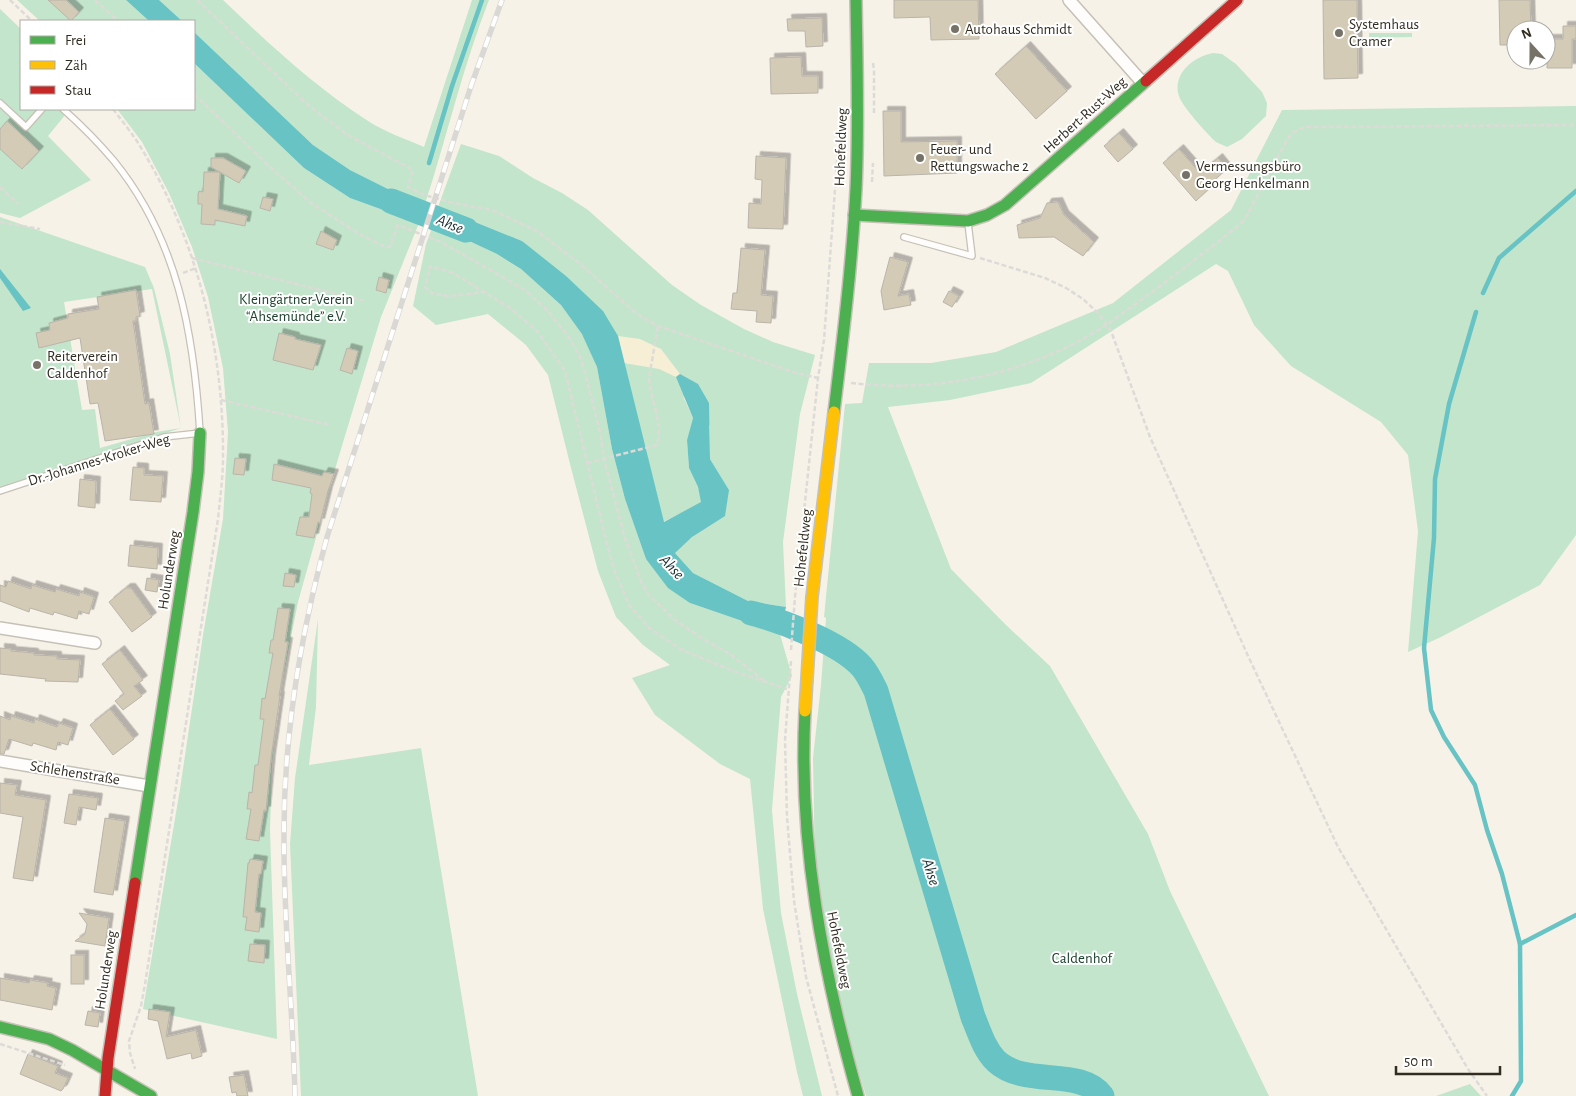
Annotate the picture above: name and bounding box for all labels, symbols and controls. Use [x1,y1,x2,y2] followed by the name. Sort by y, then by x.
[1349,17,1419,49] place label: Systemhaus Cramer
[20,20,195,110] legend
[1506,20,1556,70] north arrow
[965,22,1072,37] place label: Autohaus Schmidt
[949,23,961,35] marker: Autohaus Schmidt
[1520,26,1534,42] text: N
[1333,27,1345,39] marker: Systemhaus Cramer
[65,33,86,48] text: Frei
[65,58,88,73] text: Zäh
[1041,74,1130,156] street label: Herbert-Rust-Weg
[65,83,92,98] text: Stau
[832,107,850,187] street label: Hohefeldweg
[930,142,1029,174] place label: Feuer- und Rettungswache 2
[914,152,926,164] marker: Feuer- und Rettungswache 2
[1196,159,1309,191] place label: Vermessungsbüro Georg Henkelmann
[1180,169,1192,181] marker: Vermessungsbüro Georg Henkelmann
[433,211,466,237] water label: Ahse
[239,292,353,324] park label: Kleingärtner-Verein “Ahsemünde” e.V.
[47,349,118,381] place label: Reiterverein Caldenhof
[31,359,43,371] marker: Reiterverein Caldenhof
[26,431,172,489] street label: Dr.-Johannes-Kroker-Weg
[791,507,815,588] street label: Hohefeldweg
[155,529,183,611] street label: Holunderweg
[656,551,687,582] water label: Ahse
[29,759,121,788] street label: Schlehenstraße
[919,856,943,887] water label: Ahse
[824,910,854,991] street label: Hohefeldweg
[92,929,120,1011] street label: Holunderweg
[1052,951,1114,966] park label: Caldenhof
[1396,1044,1500,1076] scale bar
[1404,1054,1433,1069] text: 50 m

